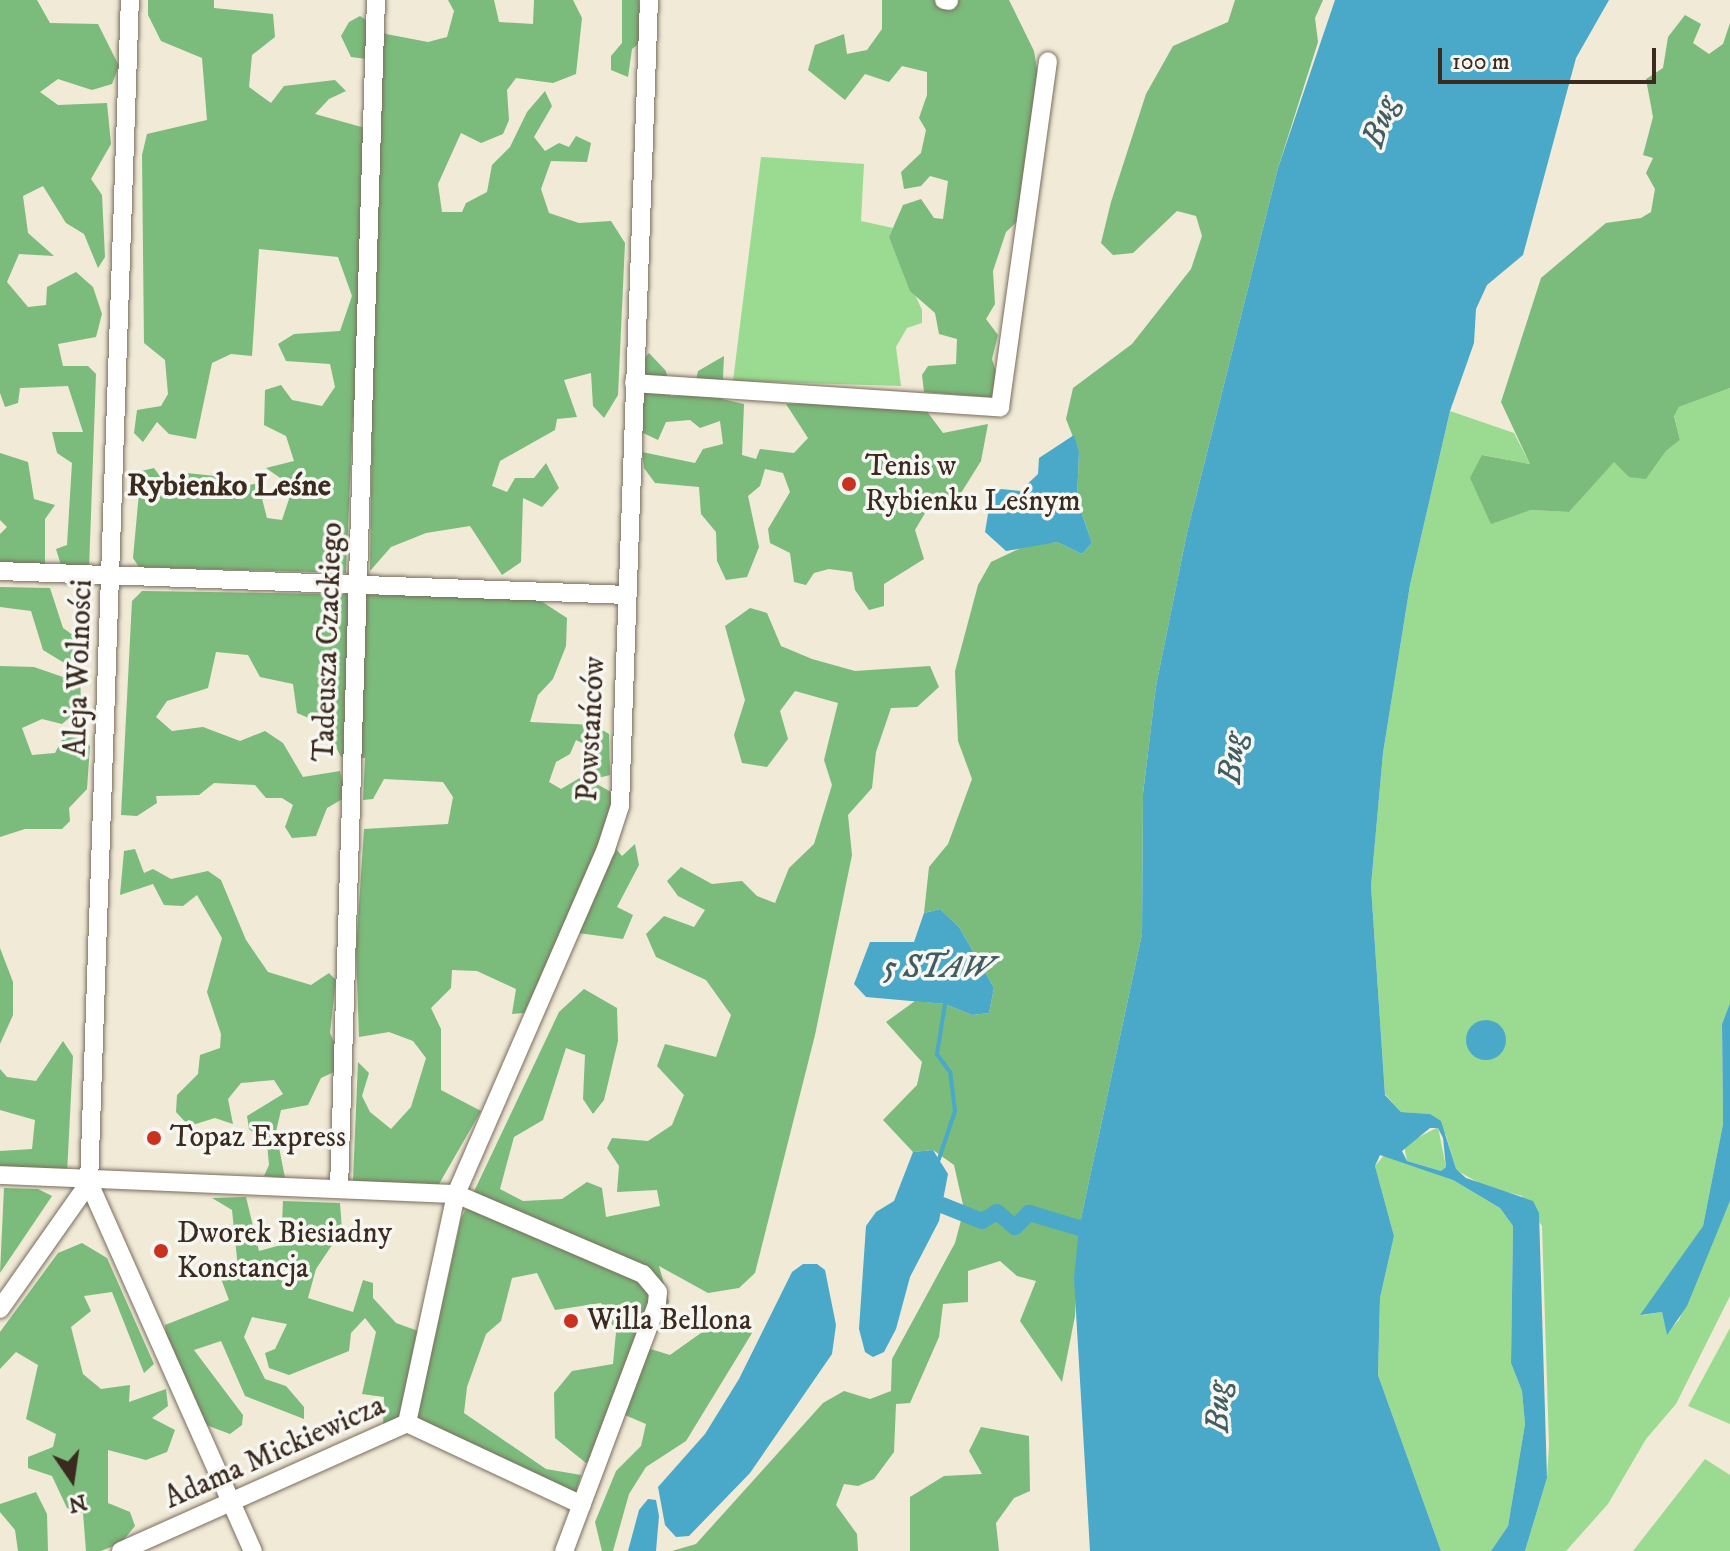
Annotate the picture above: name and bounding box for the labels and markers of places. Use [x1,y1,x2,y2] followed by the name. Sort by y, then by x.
[865,449,1081,520] place label: Tenis w Rybienku Leśnym
[840,475,858,493] marker: Tenis w Rybienku Leśnym
[170,1120,346,1156] place label: Topaz Express
[145,1129,163,1147] marker: Topaz Express
[177,1216,392,1286] place label: Dworek Biesiadny Konstancja
[152,1242,170,1260] marker: Dworek Biesiadny Konstancja
[587,1303,752,1339] place label: Willa Bellona
[562,1312,580,1330] marker: Willa Bellona

